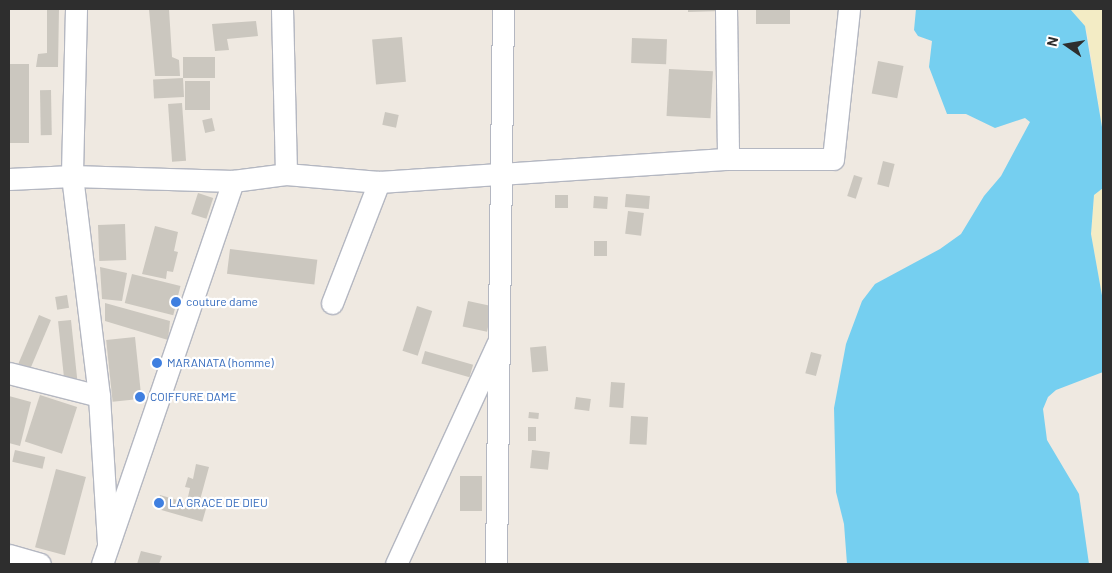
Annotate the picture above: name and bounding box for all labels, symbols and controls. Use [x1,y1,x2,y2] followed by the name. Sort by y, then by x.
[1042,20,1092,70] north arrow
[1043,35,1061,48] text: N
[186,295,258,309] place label: couture dame
[170,296,182,308] marker: couture dame
[167,356,274,370] place label: MARANATA (homme)
[151,357,163,369] marker: MARANATA (homme)
[150,390,237,404] place label: COIFFURE DAME
[134,391,146,403] marker: COIFFURE DAME
[169,496,268,510] place label: LA GRACE DE DIEU
[153,497,165,509] marker: LA GRACE DE DIEU

